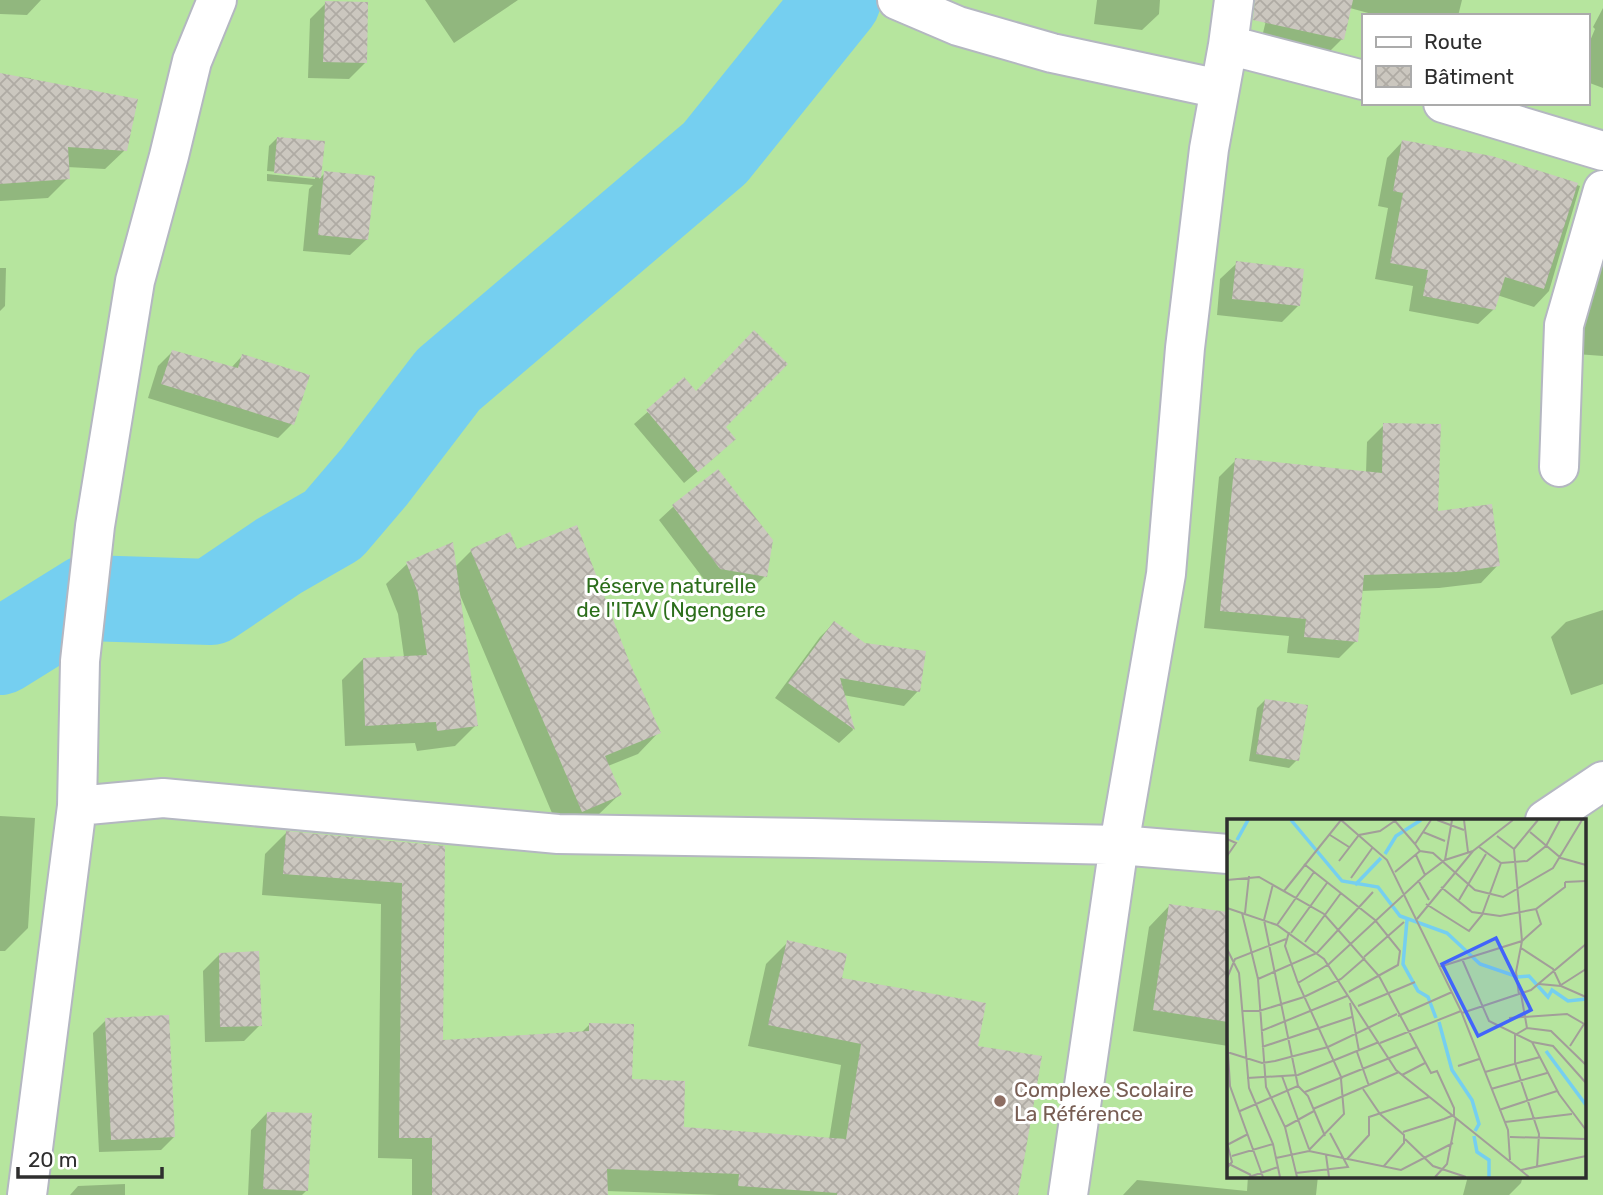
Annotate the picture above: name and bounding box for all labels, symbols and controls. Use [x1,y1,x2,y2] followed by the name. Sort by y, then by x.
[1362,14,1589,105] legend
[1424,29,1482,54] text: Route
[1424,64,1514,89] text: Bâtiment
[576,573,766,622] park label: Réserve naturelle de l'ITAV (Ngengere
[1227,819,1586,1178] inset map
[1014,1077,1194,1126] place label: Complexe Scolaire La Référence
[992,1093,1008,1109] marker: Complexe Scolaire La Référence
[18,1136,161,1180] scale bar
[28,1147,77,1172] text: 20 m

